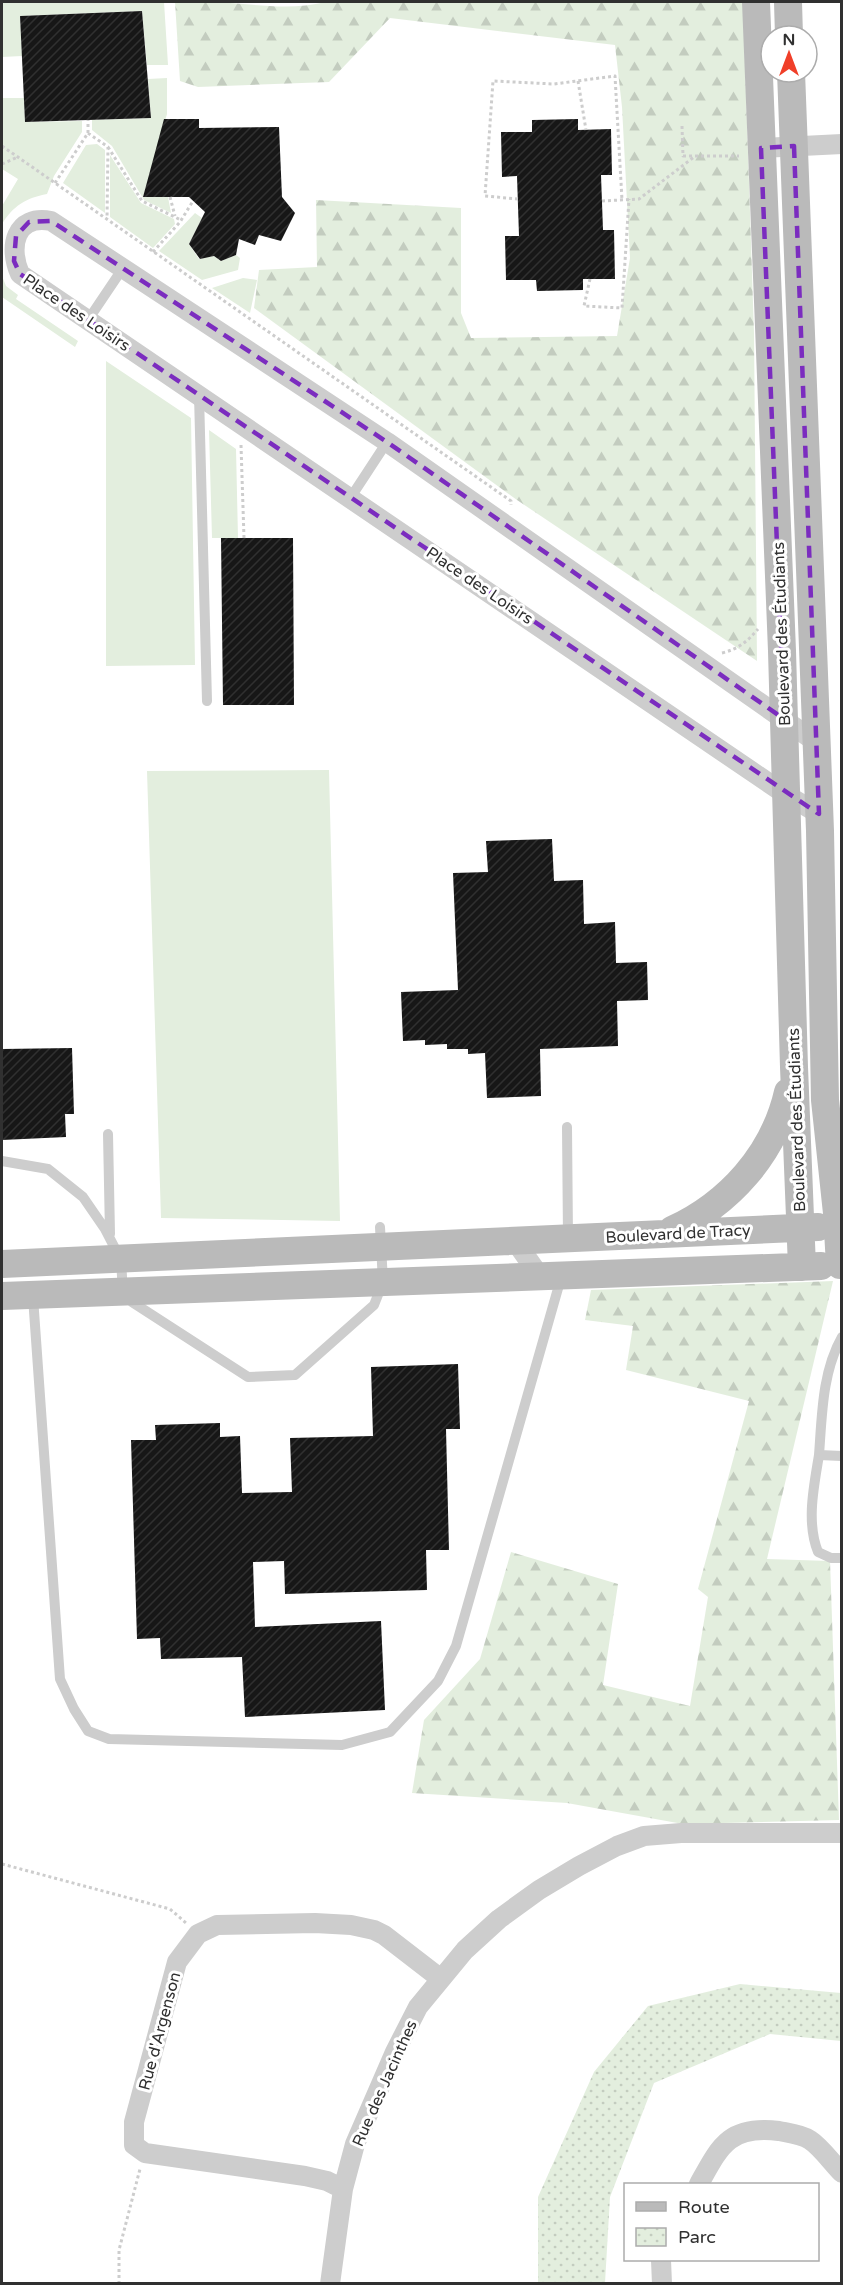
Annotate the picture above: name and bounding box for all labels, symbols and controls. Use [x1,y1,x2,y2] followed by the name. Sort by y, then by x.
[759,24,819,84] north arrow
[783,30,795,50] text: N
[19,270,134,356] street label: Place des Loisirs
[769,542,795,726] street label: Boulevard des Étudiants
[422,543,537,629] street label: Place des Loisirs
[784,1028,810,1212] street label: Boulevard des Étudiants
[605,1220,752,1248] street label: Boulevard de Tracy
[135,1970,185,2093] street label: Rue d'Argenson
[348,2017,422,2150] street label: Rue des Jacinthes
[624,2183,819,2261] legend
[678,2196,730,2218] text: Route
[678,2226,716,2248] text: Parc

